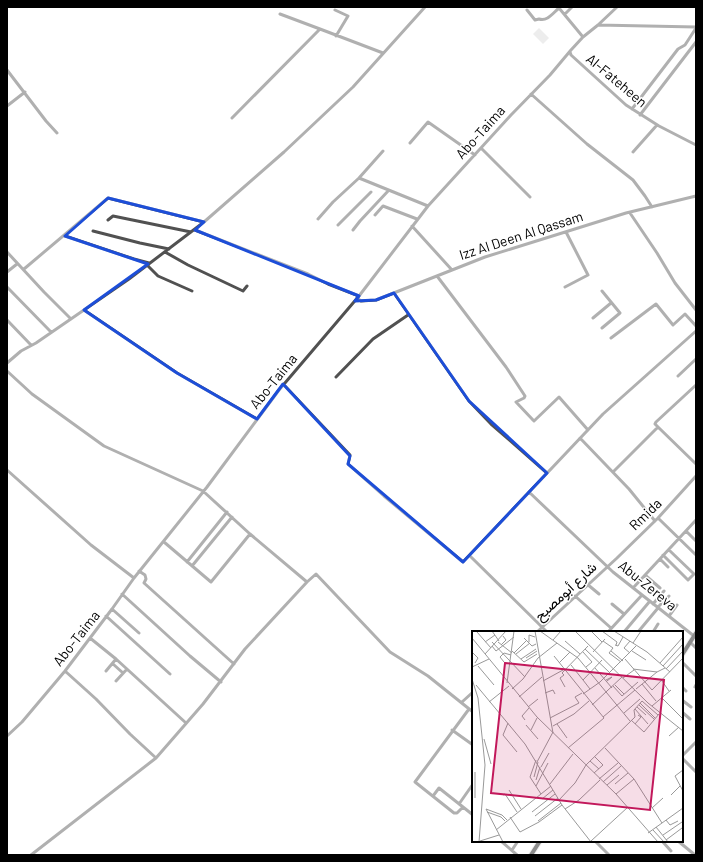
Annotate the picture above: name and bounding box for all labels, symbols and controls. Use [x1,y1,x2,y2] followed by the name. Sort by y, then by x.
[583,50,651,110] street label: Al-Fateheen
[452,102,508,162] street label: Abo-Taima
[457,207,585,263] street label: Izz Al Deen Al Qassam
[246,350,300,412] street label: Abo-Taima
[625,495,665,533] street label: Rmida
[615,556,681,614] street label: Abu-Zereva
[530,558,602,626] street label: شارع أبومصبح
[49,607,103,669] street label: Abo-Taima
[472,631,683,842] inset map

